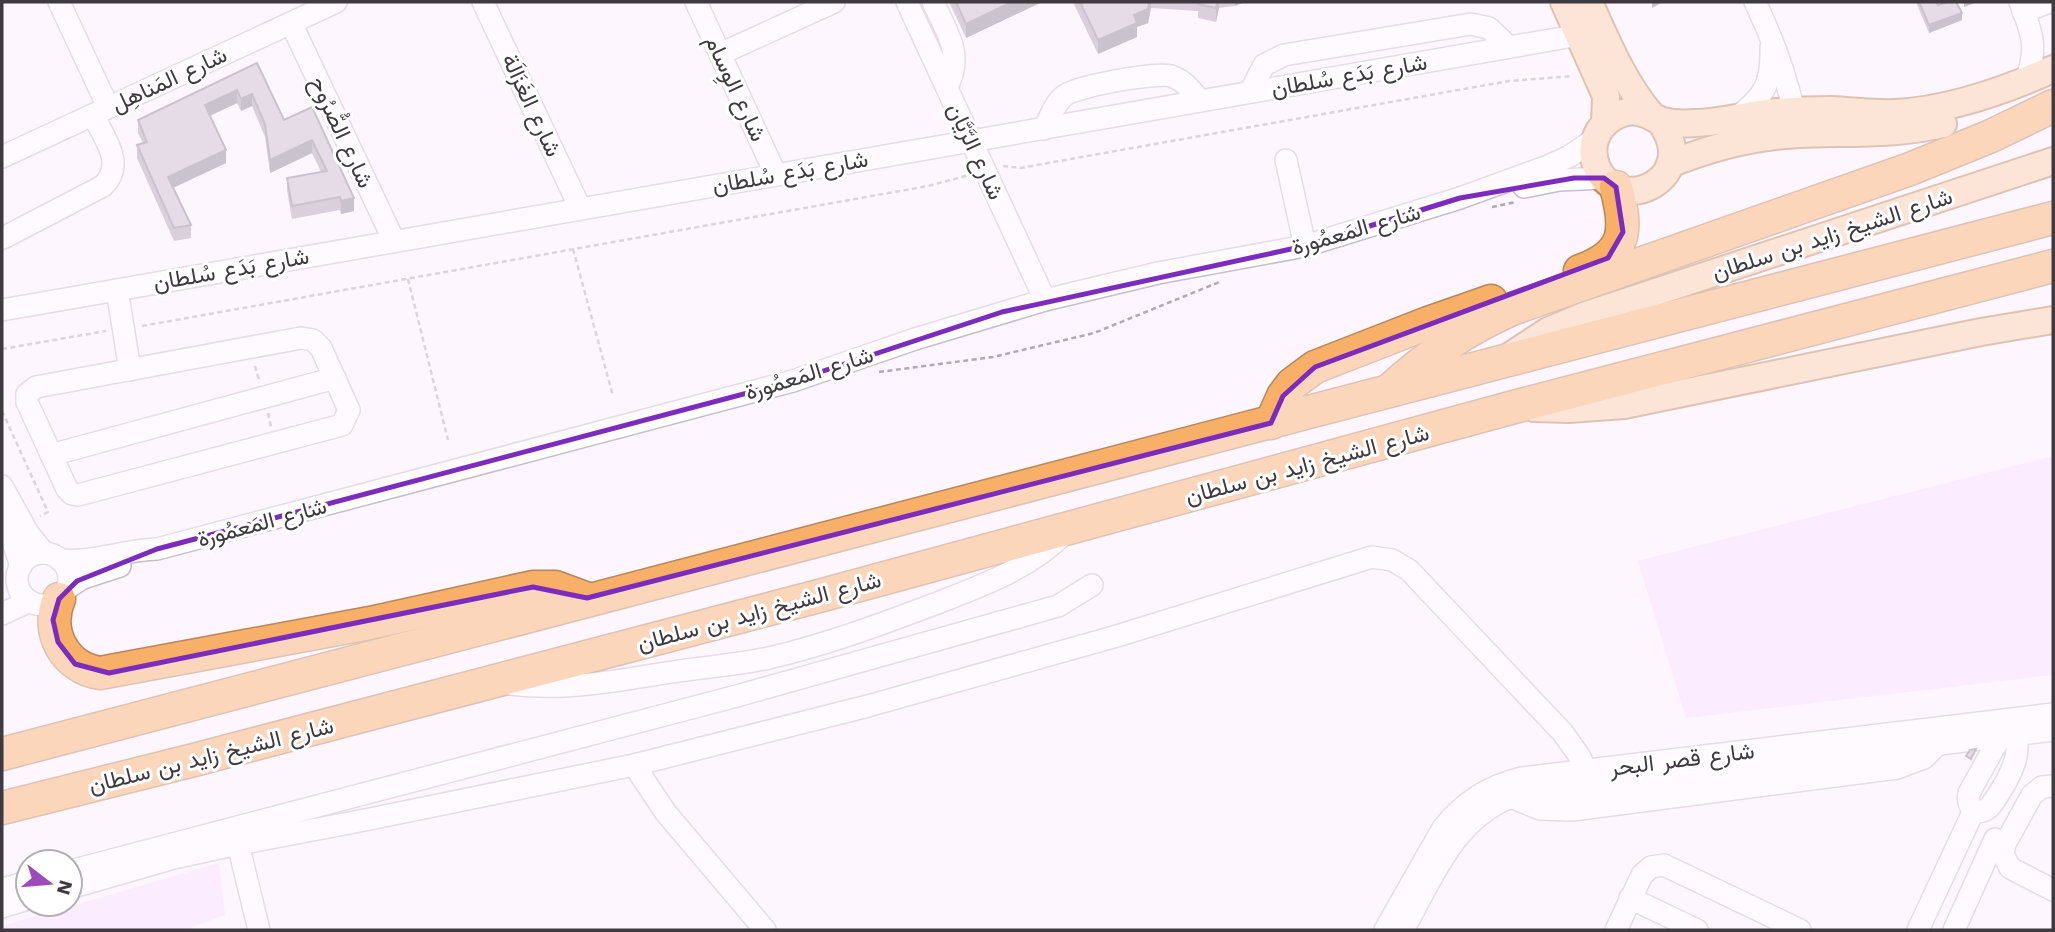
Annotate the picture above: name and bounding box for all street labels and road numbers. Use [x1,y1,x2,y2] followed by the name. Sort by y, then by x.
[695,31,772,147] street label: شارع الوِسام
[107,41,232,120] street label: شارع المَناهِل
[494,49,567,162] street label: شارع الغَزَالَة
[1269,49,1429,104] street label: شارع بَدَع سُلطان
[302,71,381,193] street label: شارع الصُّرُوح
[940,99,1010,205] street label: شارع الرَّيَّان
[710,146,870,201] street label: شارع بَدَع سُلطان
[1708,183,1956,288] street label: شارع الشيخ زايد بن سلطان
[1289,198,1424,263] street label: شارع المَعمُورة
[151,243,311,298] street label: شارع بَدَع سُلطان
[742,341,877,408] street label: شارع المَعمُورة
[1182,419,1433,512] street label: شارع الشيخ زايد بن سلطان
[195,492,330,555] street label: شارع المَعمُورة
[634,566,885,659] street label: شارع الشيخ زايد بن سلطان
[86,712,337,801] street label: شارع الشيخ زايد بن سلطان
[1607,737,1756,784] street label: شارع قصر البحر

